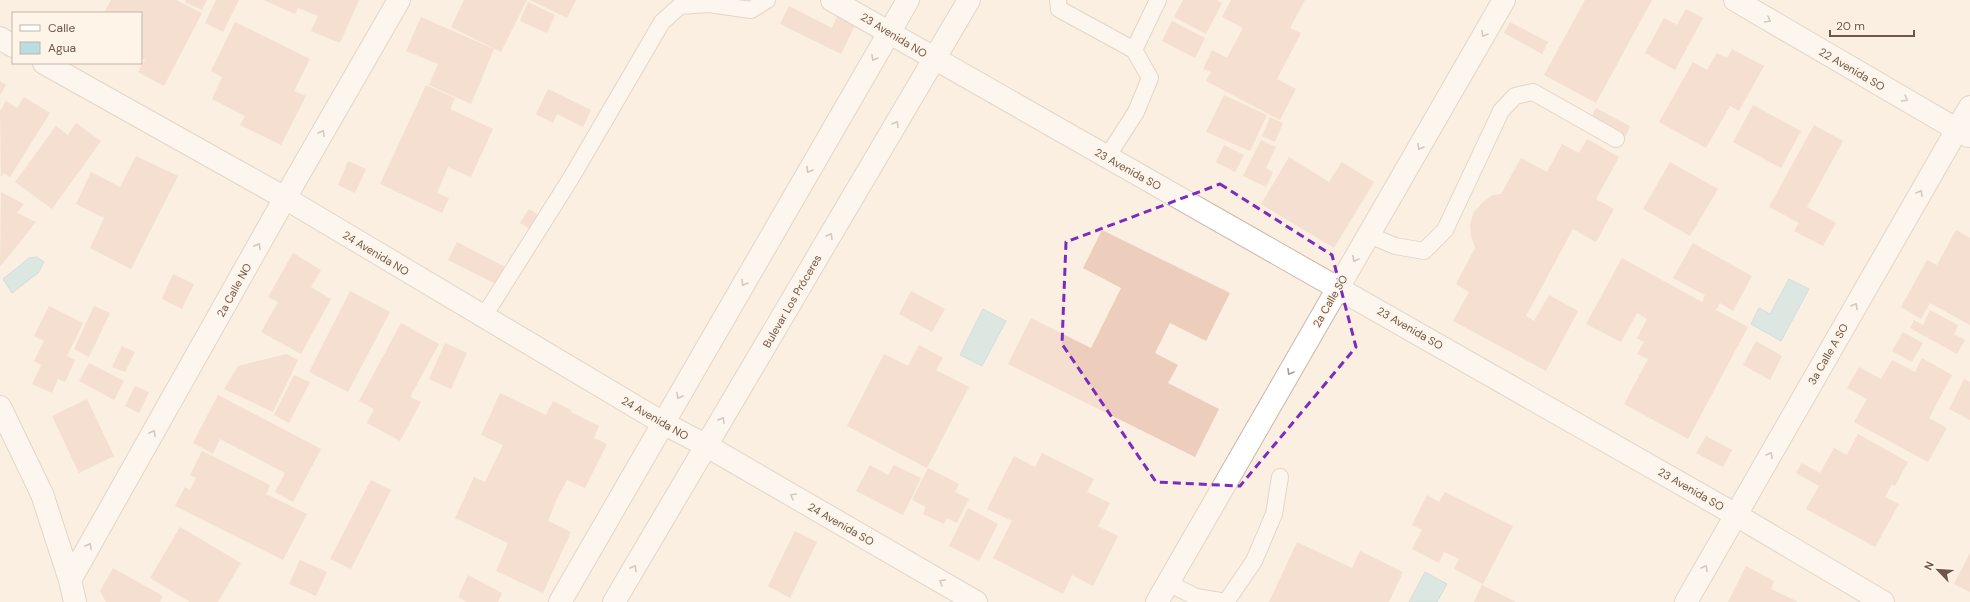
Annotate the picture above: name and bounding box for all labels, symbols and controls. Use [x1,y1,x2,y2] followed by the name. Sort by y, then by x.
[858,10,930,60] street label: 23 Avenida NO
[12,12,142,64] legend
[1830,12,1914,38] scale bar
[1764,15,1771,22] one-way arrow
[1836,18,1865,34] text: 20 m
[48,20,75,36] text: Calle
[1482,30,1489,37] one-way arrow
[48,40,76,56] text: Agua
[1817,44,1887,94] street label: 22 Avenida SO
[872,54,879,61] one-way arrow
[1901,95,1908,102] one-way arrow
[892,121,899,128] one-way arrow
[318,130,325,137] one-way arrow
[1417,142,1424,150] one-way arrow
[1092,145,1164,193] street label: 23 Avenida SO
[807,166,814,173] one-way arrow
[1916,190,1923,198] one-way arrow
[340,228,412,278] street label: 24 Avenida NO
[826,233,833,240] one-way arrow
[253,243,260,250] one-way arrow
[760,252,824,350] street label: Bulevar Los Próceres
[1352,255,1359,262] one-way arrow
[214,261,254,319] street label: 2a Calle NO
[1309,272,1351,330] street label: 2a Calle SO
[742,279,749,286] one-way arrow
[1374,303,1446,353] street label: 23 Avenida SO
[1851,303,1858,310] one-way arrow
[1805,321,1851,387] street label: 3a Calle A SO
[1287,368,1294,375] one-way arrow
[677,392,684,399] one-way arrow
[619,393,691,443] street label: 24 Avenida NO
[717,417,724,424] one-way arrow
[149,430,156,437] one-way arrow
[1765,452,1772,459] one-way arrow
[1655,464,1727,514] street label: 23 Avenida SO
[790,494,797,501] one-way arrow
[805,499,877,549] street label: 24 Avenida SO
[85,543,92,550] one-way arrow
[1918,550,1958,590] north arrow
[1921,559,1937,572] text: N
[630,565,637,572] one-way arrow
[1701,565,1708,572] one-way arrow
[939,580,946,587] one-way arrow

